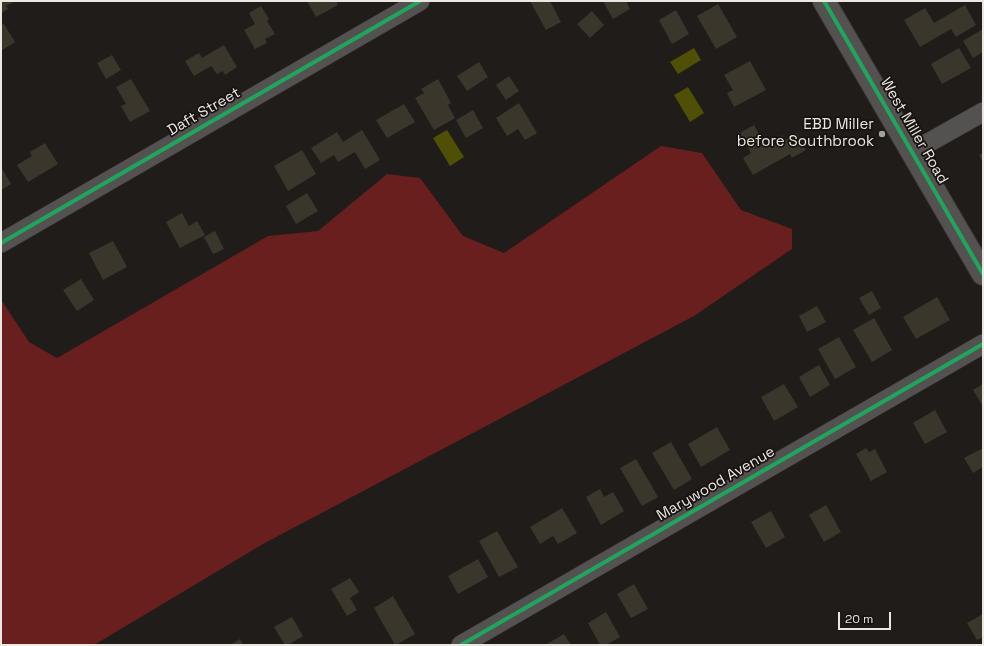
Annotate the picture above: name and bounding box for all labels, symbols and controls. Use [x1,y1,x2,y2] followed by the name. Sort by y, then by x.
[876,75,952,187] street label: West Miller Road
[164,84,244,140] street label: Daft Street
[737,116,874,151] place label: EBD Miller before Southbrook
[877,129,887,139] marker: EBD Miller before Southbrook
[654,443,778,525] street label: Marywood Avenue
[840,604,893,630] scale bar
[845,611,873,627] text: 20 m

